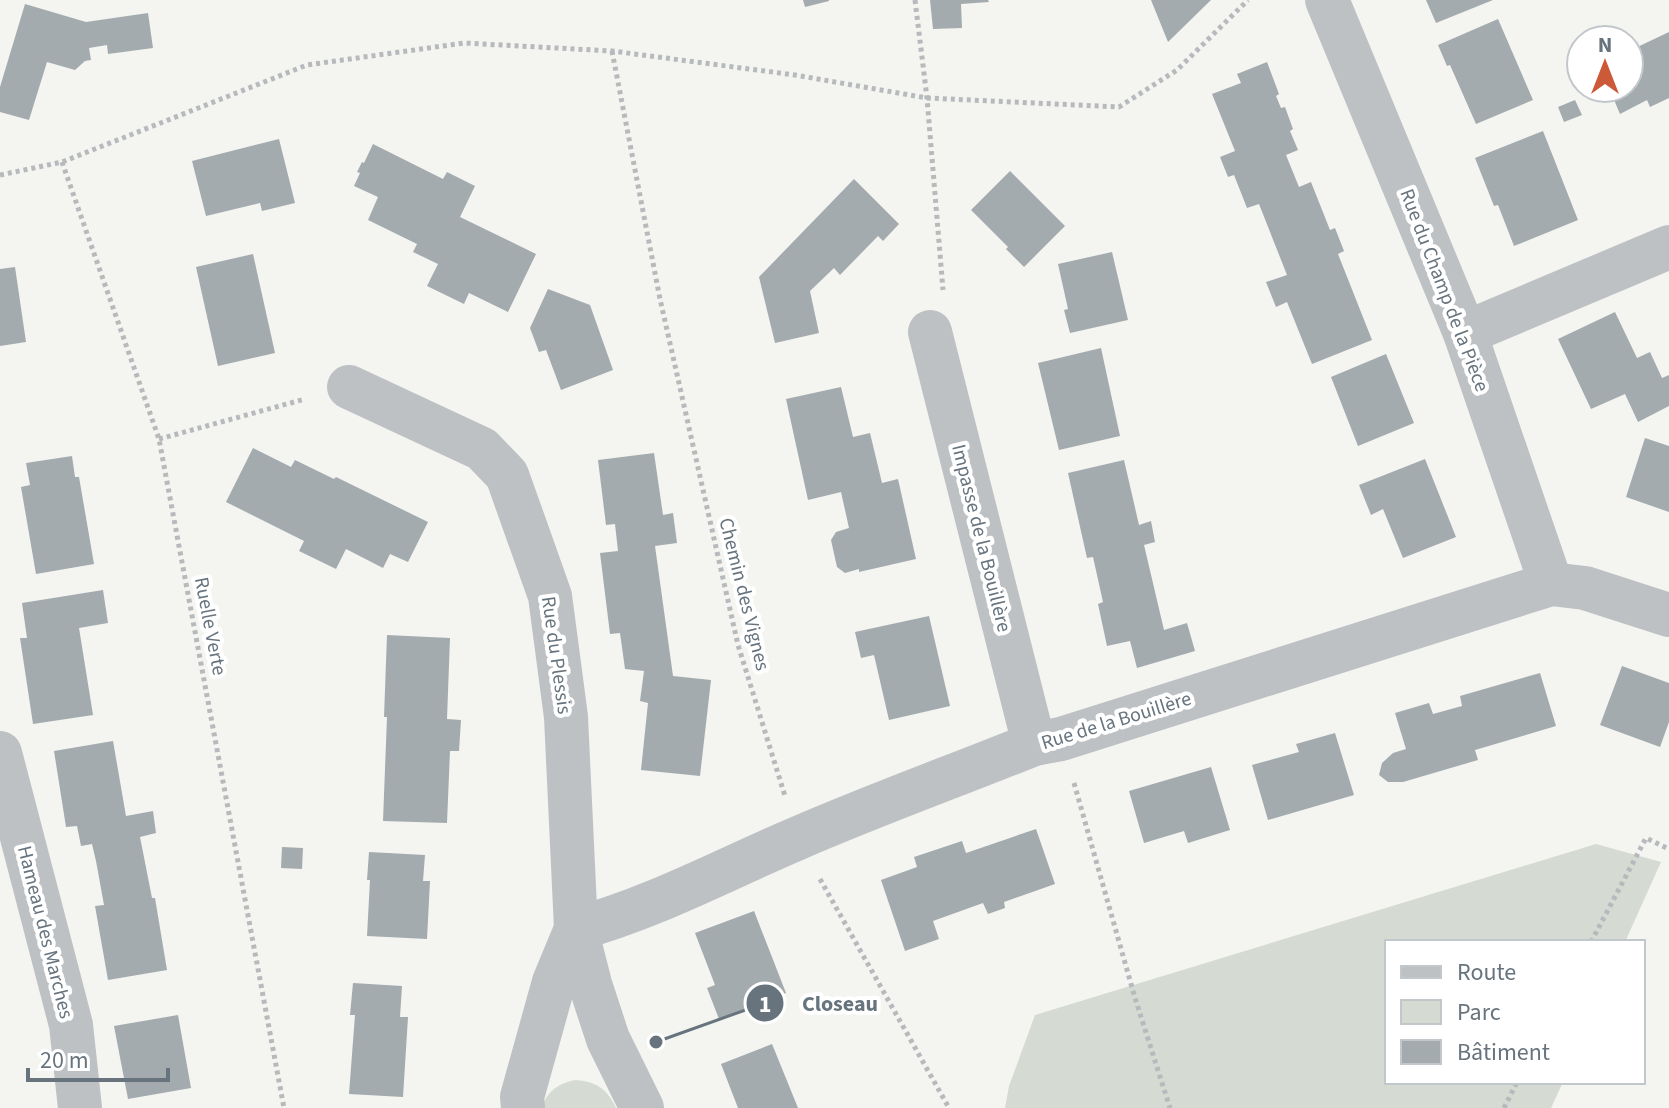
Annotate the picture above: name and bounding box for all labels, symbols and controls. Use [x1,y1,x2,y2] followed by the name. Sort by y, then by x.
[1565,24,1645,104] north arrow
[1598,29,1612,61] text: N
[1392,185,1496,396] street label: Rue du Champ de la Pièce
[944,441,1018,635] street label: Impasse de la Bouillère
[712,515,777,674] street label: Chemin des Vignes
[187,575,233,678] street label: Ruelle Verte
[534,594,578,716] street label: Rue du Plessis
[1038,685,1195,757] street label: Rue de la Bouillère
[10,843,80,1022] street label: Hameau des Marches
[1385,940,1645,1084] legend
[1457,955,1516,990] text: Route
[745,980,894,1026] callout: Closeau
[759,987,771,1022] text: 1
[802,988,878,1020] text: Closeau
[1457,995,1501,1030] text: Parc
[28,1032,168,1082] scale bar
[1457,1035,1550,1070] text: Bâtiment
[40,1043,89,1078] text: 20 m

